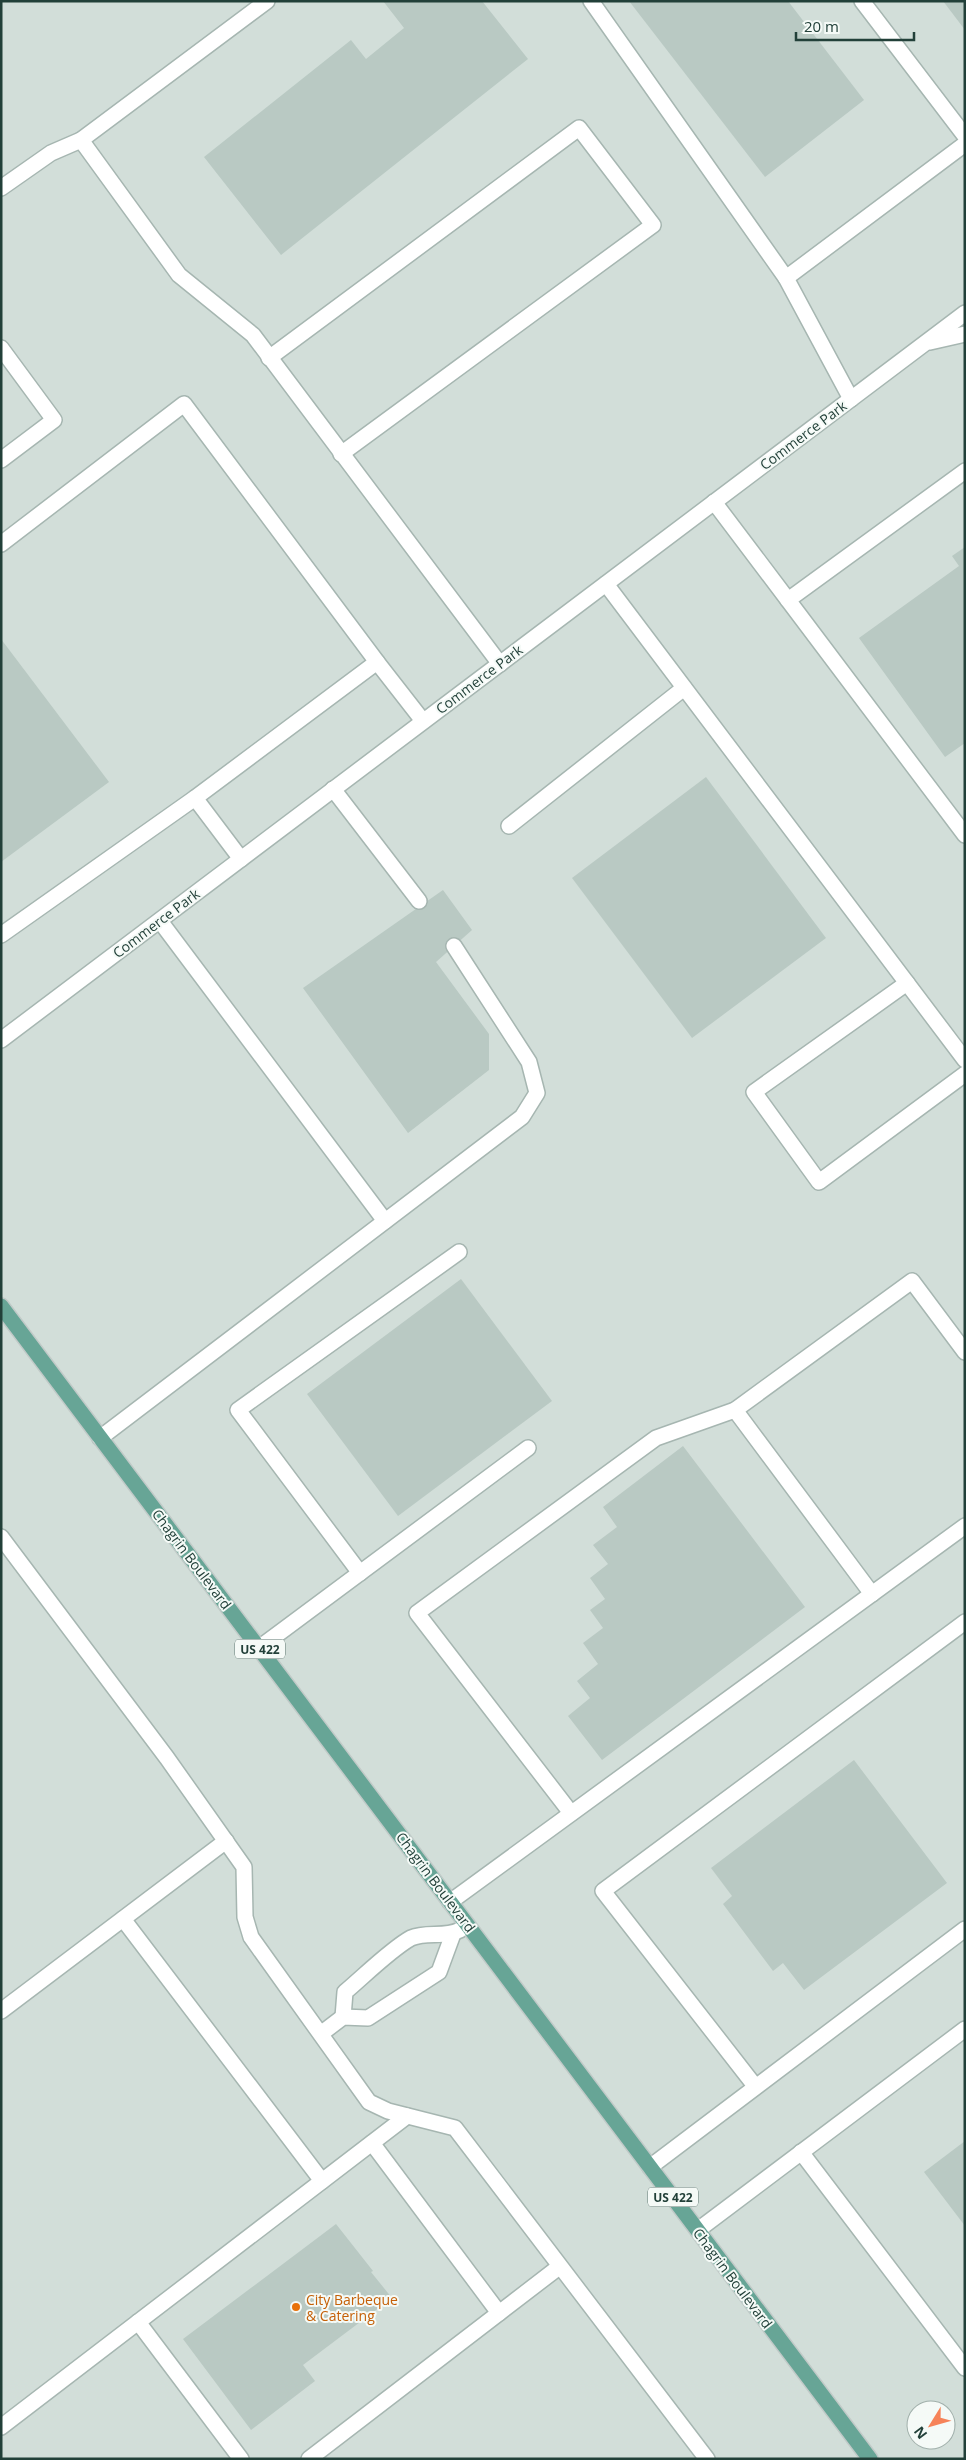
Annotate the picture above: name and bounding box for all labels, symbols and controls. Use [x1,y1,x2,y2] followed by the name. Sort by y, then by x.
[796,10,914,42] scale bar
[804,16,839,36] text: 20 m
[756,396,851,474] street label: Commerce Park
[432,640,527,718] street label: Commerce Park
[109,884,204,962] street label: Commerce Park
[148,1505,236,1613] street label: Chagrin Boulevard
[235,1640,285,1658] road number: US 422
[392,1828,480,1936] street label: Chagrin Boulevard
[648,2188,698,2206] road number: US 422
[689,2224,777,2332] street label: Chagrin Boulevard
[306,2290,398,2325] place label: City Barbeque & Catering
[290,2301,302,2313] marker: City Barbeque & Catering
[906,2400,956,2450] north arrow
[909,2423,931,2443] text: N

